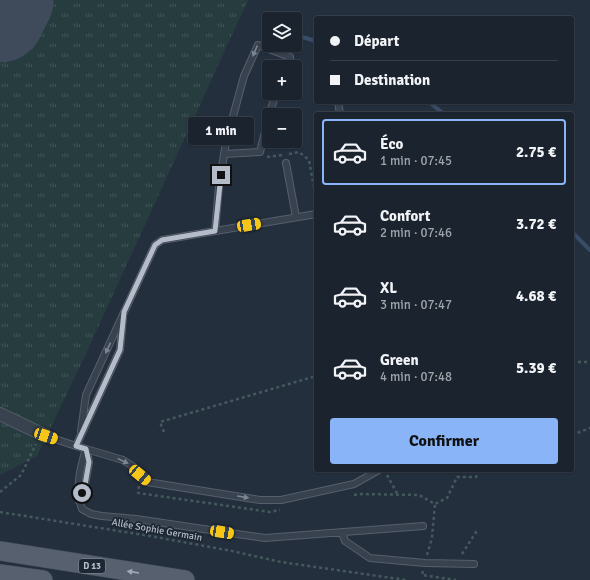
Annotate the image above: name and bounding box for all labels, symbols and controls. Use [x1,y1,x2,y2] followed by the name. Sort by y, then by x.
[262,12,302,148] map controls
[262,12,302,52] button: layers
[354,32,399,50] text: Départ
[252,46,258,57] one-way arrow
[262,60,302,100] button: +
[354,71,430,89] text: Destination
[262,108,302,148] button: −
[188,117,254,145] callout: 1 min
[205,123,237,139] text: 1 min
[332,134,368,170] icon: car
[380,135,403,153] text: Éco
[516,143,556,161] text: 2.75 €
[380,153,452,169] text: 1 min · 07:45
[212,166,230,184] route end
[332,206,368,242] icon: car
[380,207,430,225] text: Confort
[516,215,556,233] text: 3.72 €
[236,217,262,233] car
[380,225,452,241] text: 2 min · 07:46
[332,278,368,314] icon: car
[380,279,397,297] text: XL
[516,287,556,305] text: 4.68 €
[380,297,452,313] text: 3 min · 07:47
[105,342,111,354] one-way arrow
[332,350,368,386] icon: car
[380,351,419,369] text: Green
[516,359,556,377] text: 5.39 €
[380,369,452,385] text: 4 min · 07:48
[330,418,558,464] button: Confirmer
[33,426,59,446] car
[117,458,129,464] one-way arrow
[127,463,153,487] car
[73,484,91,502] route start
[237,494,250,500] one-way arrow
[111,516,203,544] street label: Allée Sophie Germain
[209,524,235,540] car
[79,559,105,573] road number: D 13
[126,569,139,575] one-way arrow

